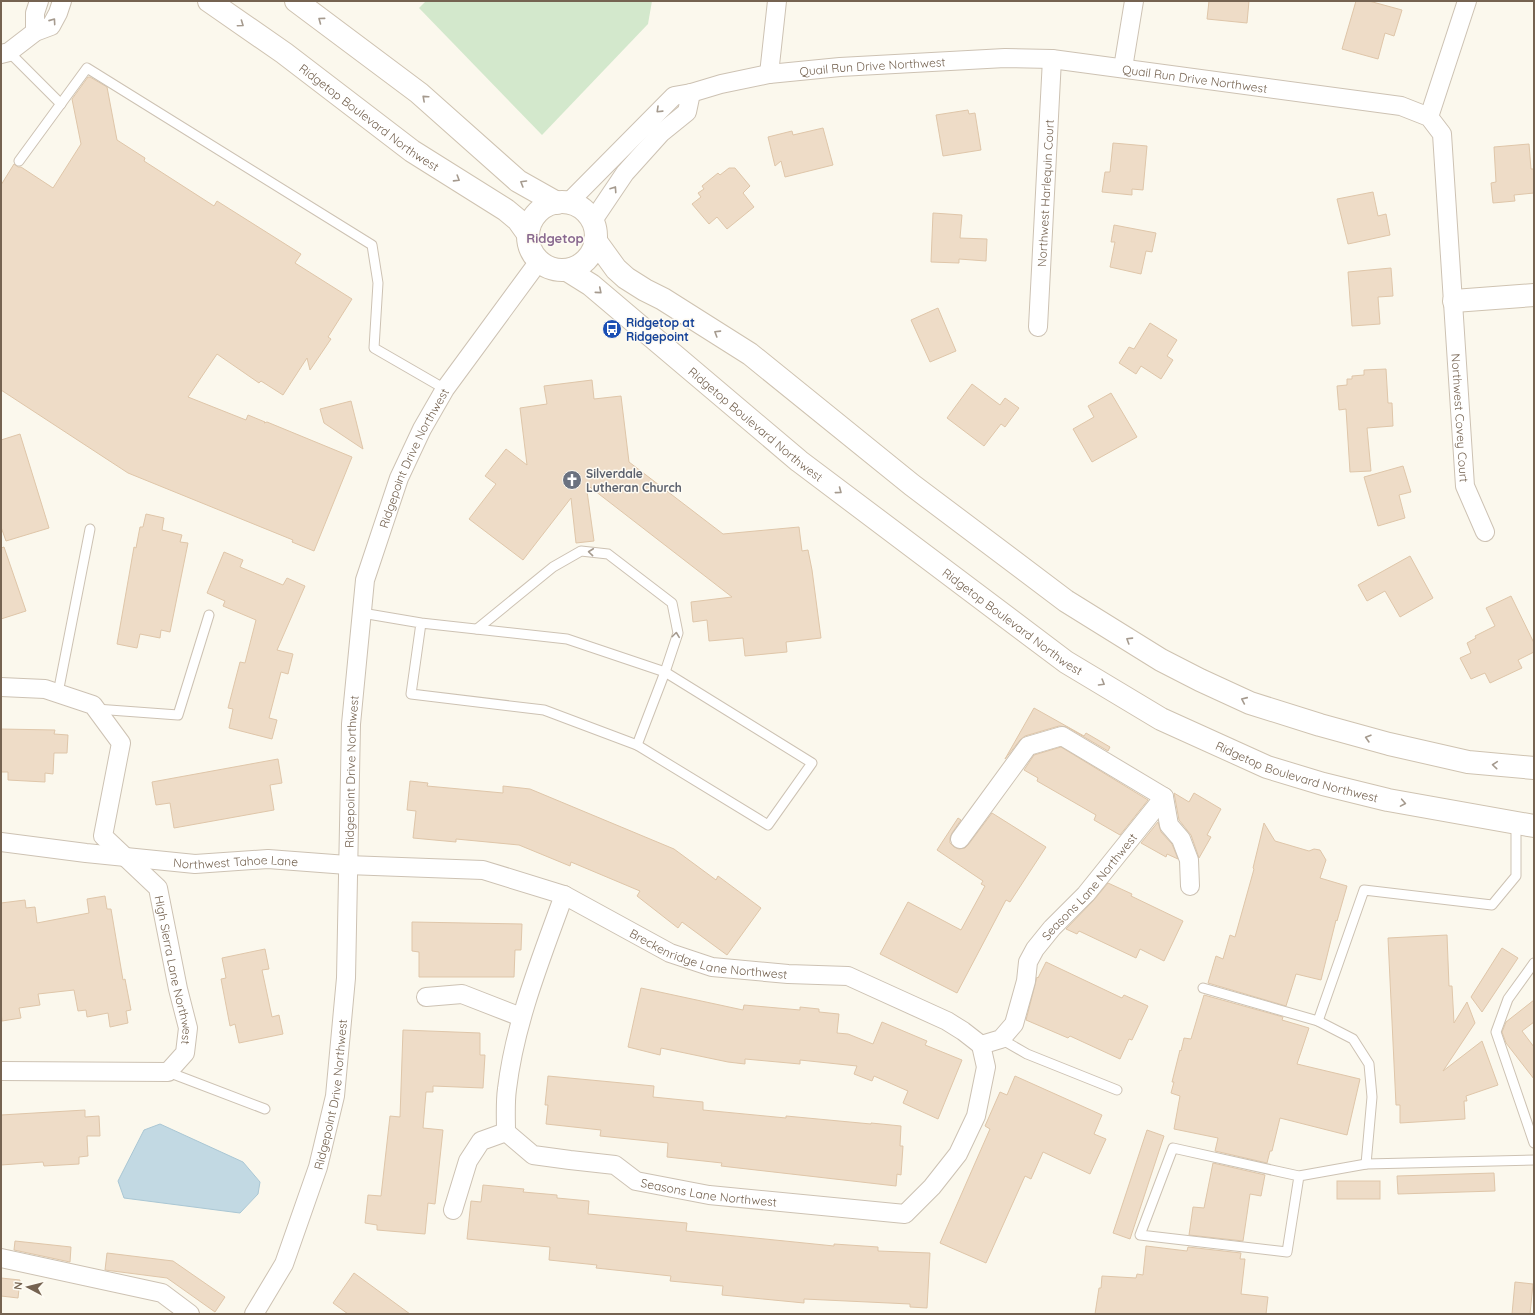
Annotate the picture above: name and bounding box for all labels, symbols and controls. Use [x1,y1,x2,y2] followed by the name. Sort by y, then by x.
[319,17,326,24] one-way arrow
[48,18,55,25] one-way arrow
[237,19,244,27] one-way arrow
[799,54,946,78] street label: Quail Run Drive Northwest
[296,60,442,174] street label: Ridgetop Boulevard Northwest
[1121,61,1268,95] street label: Quail Run Drive Northwest
[422,96,430,103] one-way arrow
[656,106,663,113] one-way arrow
[1034,119,1056,267] street label: Northwest Harlequin Court
[453,174,460,181] one-way arrow
[520,181,527,188] one-way arrow
[609,187,616,194] one-way arrow
[526,230,584,246] district label: Ridgetop
[595,287,602,294] one-way arrow
[626,315,695,344] place label: Ridgetop at Ridgepoint
[601,318,623,340] bus stop icon: Ridgetop at Ridgepoint
[714,331,721,338] one-way arrow
[1449,353,1472,483] street label: Northwest Covey Court
[686,363,826,484] street label: Ridgetop Boulevard Northwest
[375,385,452,530] street label: Ridgepoint Drive Northwest
[586,466,682,495] place label: Silverdale Lutheran Church
[561,469,583,491] church icon: Silverdale Lutheran Church
[835,486,842,494] one-way arrow
[588,548,594,557] one-way arrow
[940,564,1086,678] street label: Ridgetop Boulevard Northwest
[671,631,680,638] one-way arrow
[1126,638,1133,645] one-way arrow
[1098,679,1105,686] one-way arrow
[341,695,361,848] street label: Ridgepoint Drive Northwest
[1240,697,1247,705] one-way arrow
[1365,735,1371,743] one-way arrow
[1213,737,1380,805] street label: Ridgetop Boulevard Northwest
[1492,760,1498,769] one-way arrow
[1400,798,1406,806] one-way arrow
[1038,830,1140,943] street label: Seasons Lane Northwest
[172,851,299,872] street label: Northwest Tahoe Lane
[152,894,195,1045] street label: High Sierra Lane Northwest
[627,925,788,981] street label: Breckenridge Lane Northwest
[310,1018,350,1171] street label: Ridgepoint Drive Northwest
[640,1175,778,1209] street label: Seasons Lane Northwest
[8,1267,48,1307] north arrow
[11,1281,26,1291] text: N

